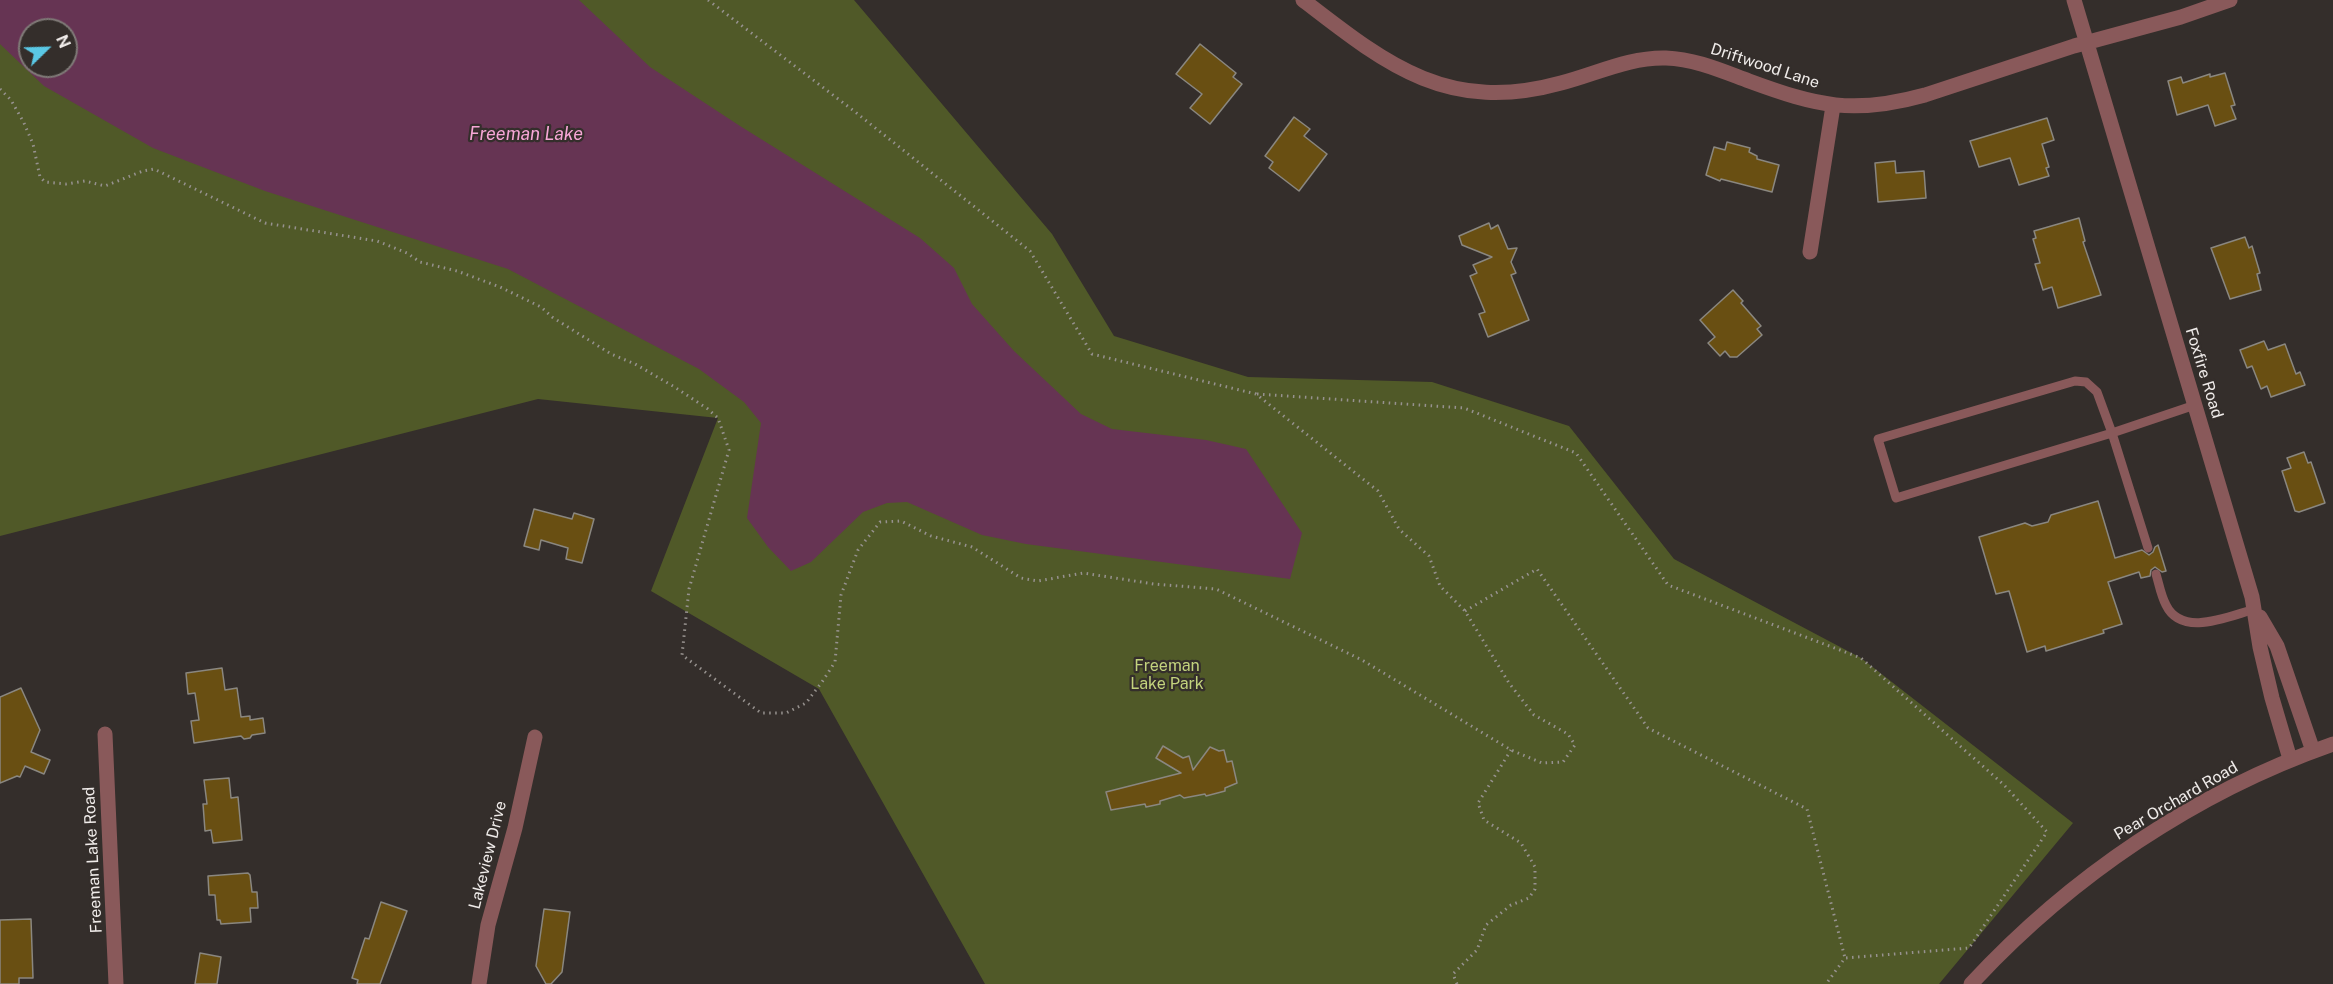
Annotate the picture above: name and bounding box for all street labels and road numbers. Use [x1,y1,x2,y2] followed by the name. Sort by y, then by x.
[1708,39,1822,93] street label: Driftwood Lane
[2181,325,2227,421] street label: Foxfire Road
[2111,758,2241,844] street label: Pear Orchard Road
[80,786,106,934] street label: Freeman Lake Road
[465,799,511,911] street label: Lakeview Drive

